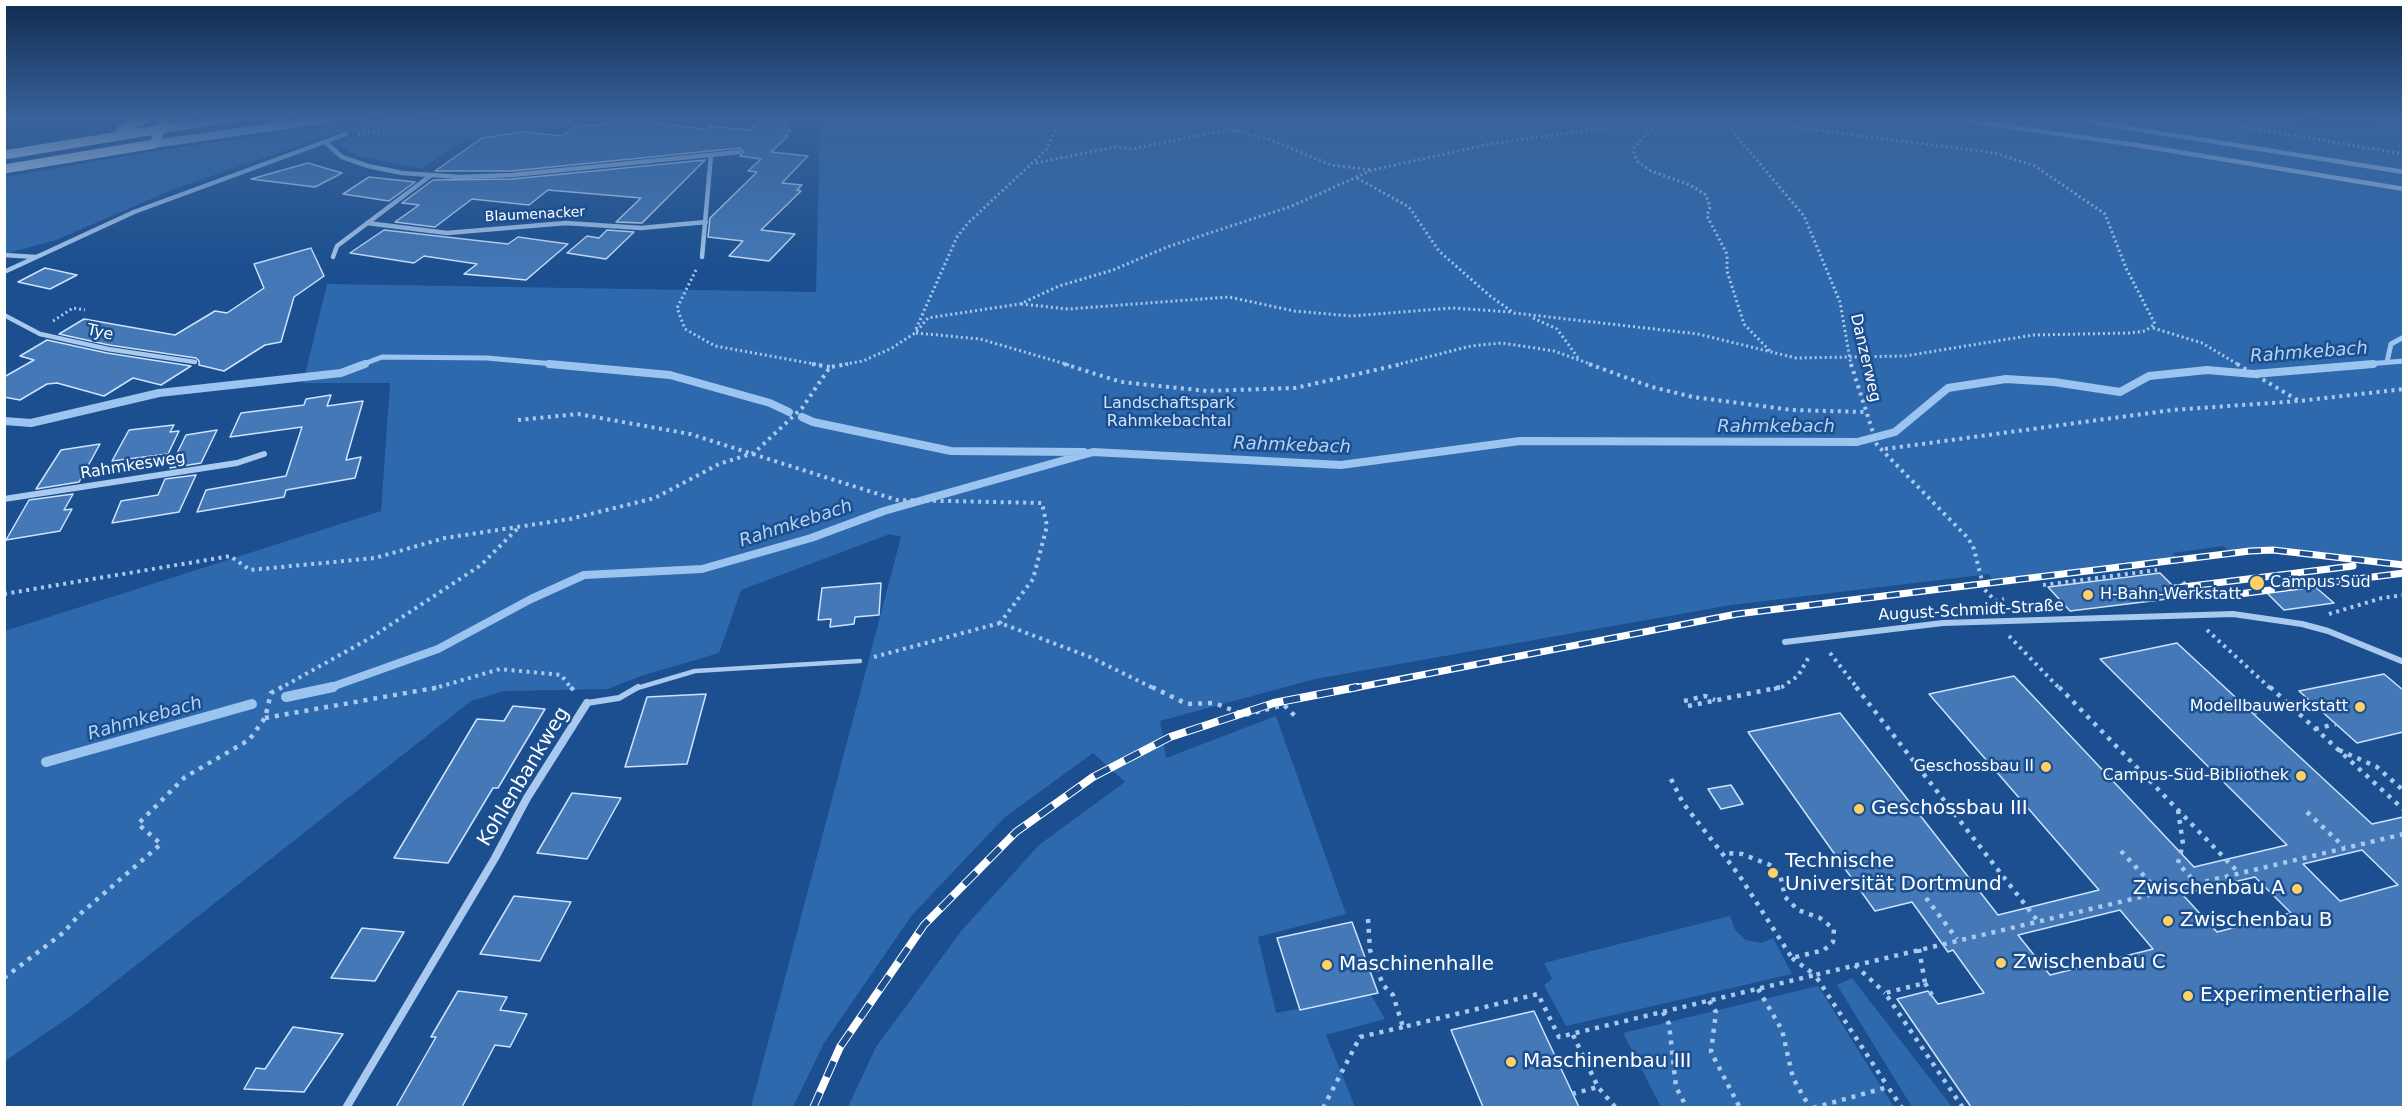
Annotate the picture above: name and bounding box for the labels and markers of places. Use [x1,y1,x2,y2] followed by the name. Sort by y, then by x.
[2270,573,2371,593] place label: Campus Süd
[2248,574,2266,592] marker: Campus Süd
[2100,585,2241,605] place label: H-Bahn-Werkstatt
[2081,588,2095,602] marker: H-Bahn-Werkstatt
[2190,697,2348,717] place label: Modellbauwerkstatt
[2353,700,2367,714] marker: Modellbauwerkstatt
[1913,757,2034,777] place label: Geschossbau II
[2039,760,2053,774] marker: Geschossbau II
[2103,766,2289,786] place label: Campus-Süd-Bibliothek
[2294,769,2308,783] marker: Campus-Süd-Bibliothek
[1871,797,2028,821] place label: Geschossbau III
[1852,802,1866,816] marker: Geschossbau III
[1785,850,2002,897] place label: Technische Universität Dortmund
[1766,866,1780,880] marker: Technische Universität Dortmund
[2133,877,2285,901] place label: Zwischenbau A
[2290,882,2304,896] marker: Zwischenbau A
[2180,909,2332,933] place label: Zwischenbau B
[2161,914,2175,928] marker: Zwischenbau B
[2013,951,2166,975] place label: Zwischenbau C
[1339,953,1494,977] place label: Maschinenhalle
[1994,956,2008,970] marker: Zwischenbau C
[1320,958,1334,972] marker: Maschinenhalle
[2200,984,2390,1008] place label: Experimentierhalle
[2181,989,2195,1003] marker: Experimentierhalle
[1523,1050,1691,1074] place label: Maschinenbau III
[1504,1055,1518,1069] marker: Maschinenbau III

